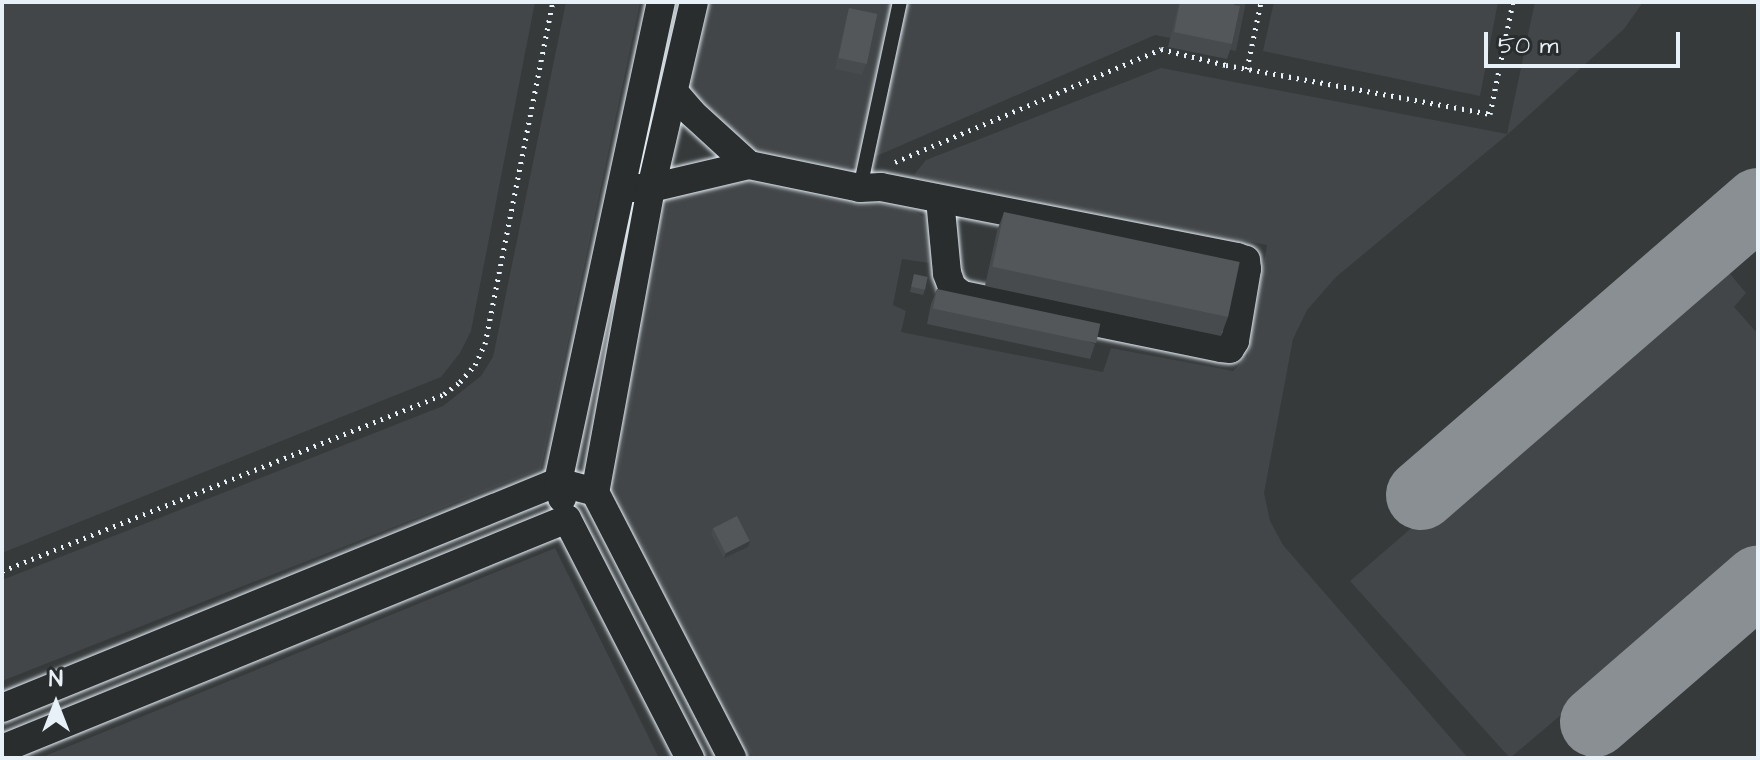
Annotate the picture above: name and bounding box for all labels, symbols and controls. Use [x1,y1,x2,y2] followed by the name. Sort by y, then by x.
[1488,16,1684,66] scale bar
[1498,29,1558,63] text: 50 m
[16,664,96,744] north arrow
[49,664,63,695] text: N

